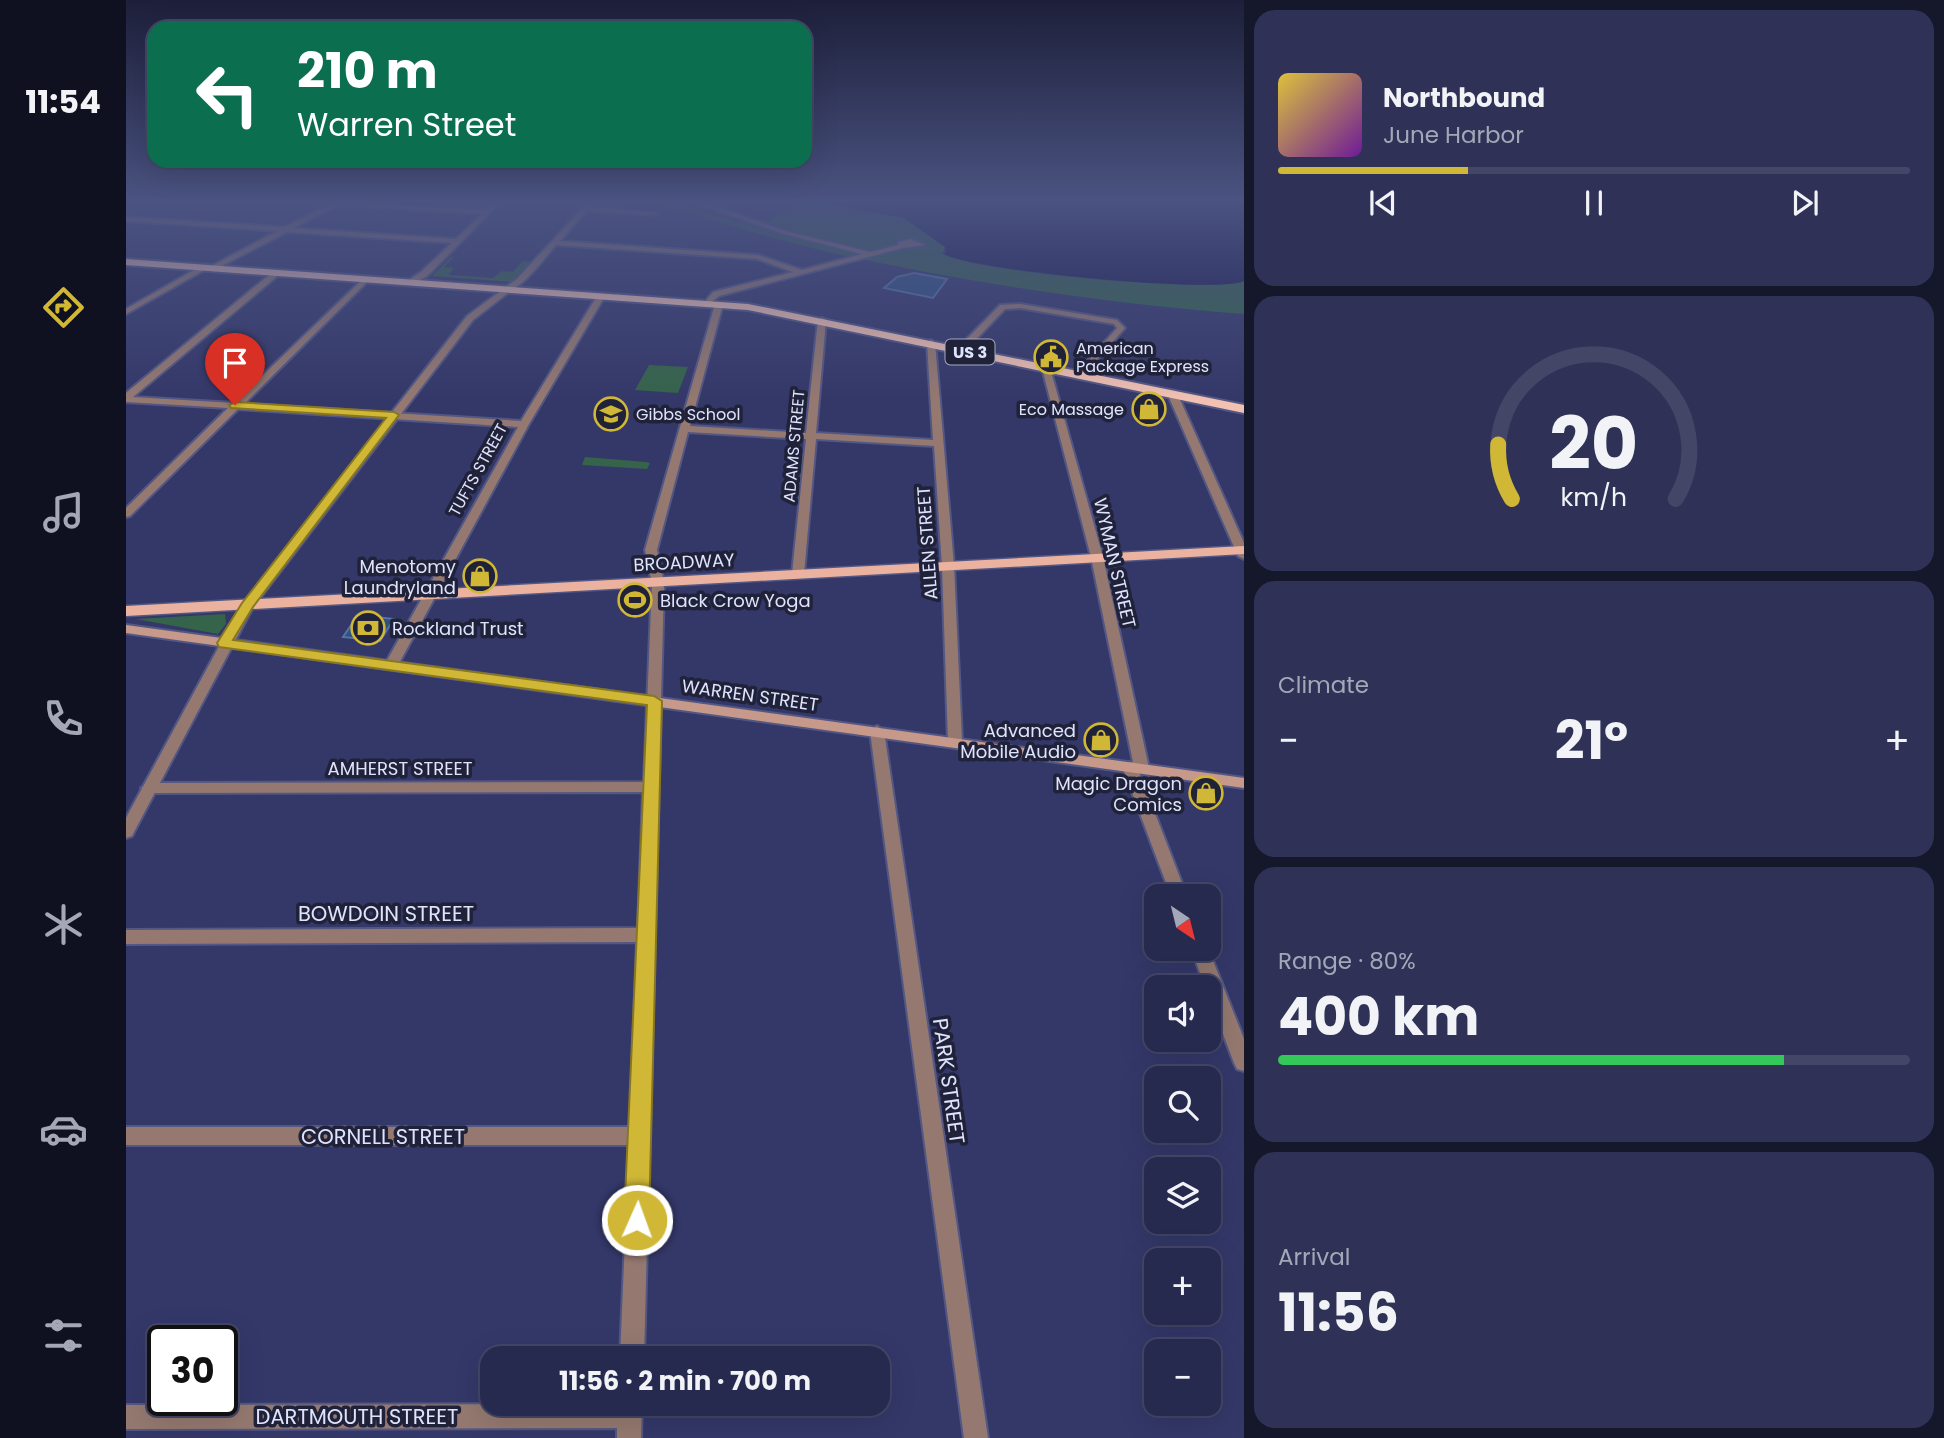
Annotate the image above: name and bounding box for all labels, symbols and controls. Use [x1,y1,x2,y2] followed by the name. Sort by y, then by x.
[297,37,438,105] text: 210 m
[182,49,273,140] icon: left
[25,79,101,124] text: 11:54
[1383,80,1545,116] text: Northbound
[297,102,516,147] text: Warren Street
[1383,119,1524,151] text: June Harbor
[1364,184,1402,222] icon: previous
[1575,184,1613,222] icon: pause
[1786,184,1824,222] icon: next
[39,283,88,332] icon: directions
[205,333,265,405] pin
[1076,337,1209,378] place label: American Package Express
[1032,338,1070,376] public building icon: American Package Express
[946,340,994,364] road number: US 3
[216,344,254,382] icon: arrive
[778,388,810,503] street label: ADAMS STREET
[1130,390,1168,428] shop icon: Eco Massage
[1549,394,1639,495] text: 20
[592,395,630,433] school or university icon: Gibbs School
[1019,398,1124,421] place label: Eco Massage
[636,403,740,426] place label: Gibbs School
[443,419,513,520] street label: TUFTS STREET
[1561,480,1627,515] text: km/h
[911,485,943,601] street label: ALLEN STREET
[39,488,88,537] icon: music
[1088,496,1142,631] street label: WYMAN STREET
[633,547,736,577] street label: BROADWAY
[344,554,456,600] place label: Menotomy Laundryland
[461,557,499,595] shop icon: Menotomy Laundryland
[616,581,654,619] sports icon: Black Crow Yoga
[660,588,811,613] place label: Black Crow Yoga
[349,609,387,647] bank icon: Rockland Trust
[392,616,524,641] place label: Rockland Trust
[1278,669,1369,701] text: Climate
[680,673,820,717] street label: WARREN STREET
[39,694,88,743] icon: phone
[1555,704,1628,777] text: 21°
[1278,714,1299,767] text: −
[1884,714,1910,767] text: +
[960,718,1076,764] place label: Advanced Mobile Audio
[1082,721,1120,759] shop icon: Advanced Mobile Audio
[328,756,473,781] street label: AMHERST STREET
[1055,771,1182,817] place label: Magic Dragon Comics
[1187,774,1225,812] shop icon: Magic Dragon Comics
[1144,884,1222,961] north arrow
[1144,884,1221,1416] map controls
[298,899,474,928] street label: BOWDOIN STREET
[39,900,88,949] icon: climate
[1278,945,1416,977] text: Range · 80%
[1144,975,1221,1052] button: sound
[1278,980,1479,1053] text: 400 km
[926,1016,972,1146] street label: PARK STREET
[1144,1066,1221,1143] button: search
[39,1105,88,1154] icon: car
[301,1122,465,1151] street label: CORNELL STREET
[1144,1157,1221,1234] button: layers
[600,1183,674,1257] position arrow
[1278,1241,1350,1273] text: Arrival
[1144,1248,1221,1325] button: +
[1278,1276,1399,1349] text: 11:56
[39,1311,88,1360] icon: filters
[147,1325,238,1416] speed limit sign: 30
[1144,1339,1221,1416] button: −
[559,1363,811,1399] text: 11:56 · 2 min · 700 m
[256,1402,458,1431] street label: DARTMOUTH STREET

